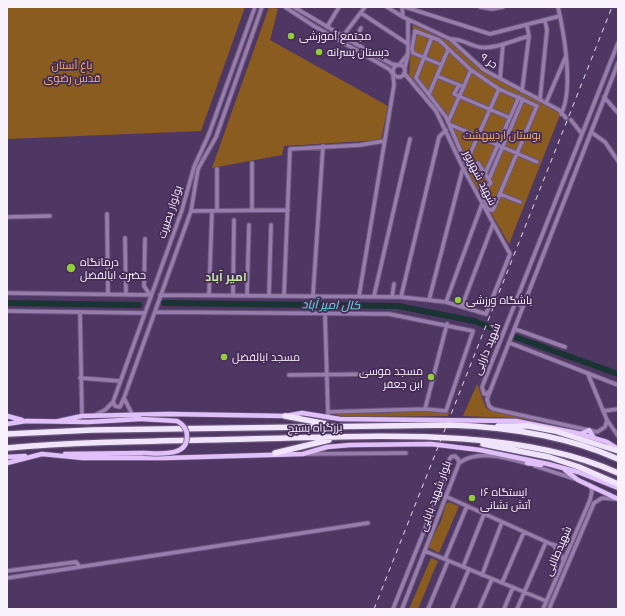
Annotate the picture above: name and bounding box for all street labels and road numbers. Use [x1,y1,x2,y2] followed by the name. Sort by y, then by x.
[478,50,500,72] street label: حر ۹
[460,148,500,208] street label: شهید شهریور
[155,184,185,240] street label: بولوار بصیرت
[471,321,503,377] street label: شهید دارایی
[288,421,342,435] street label: بزرگراه بسیج
[416,459,454,533] street label: بلوار شهید بابایی
[542,524,574,578] street label: شهیدطالبی

